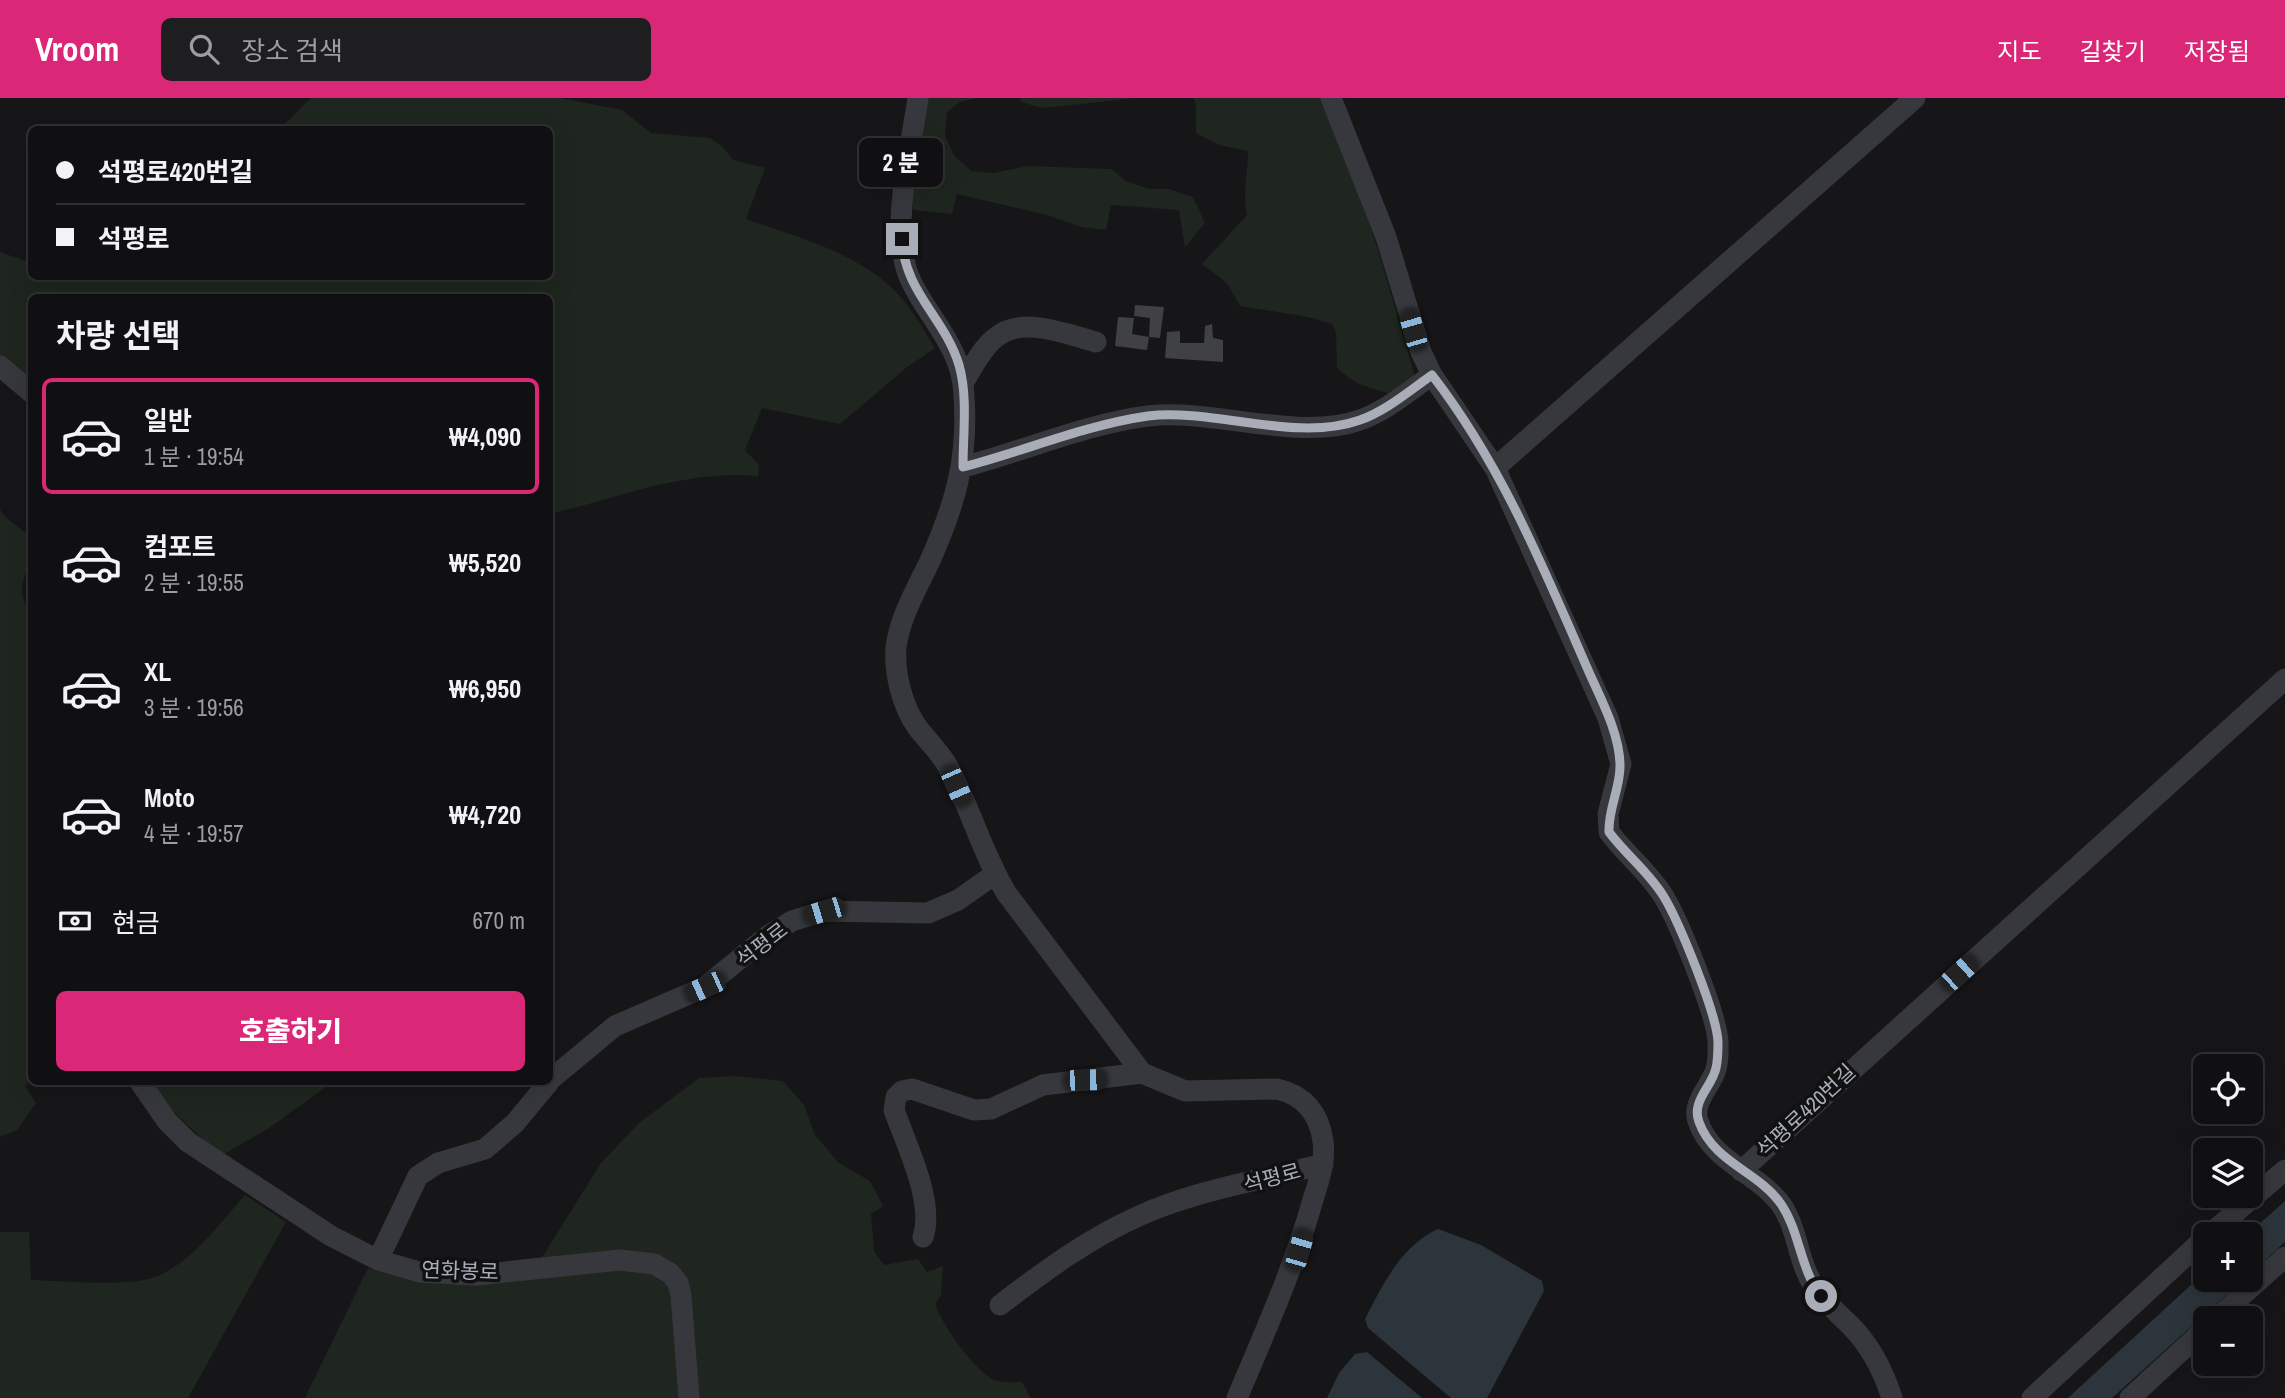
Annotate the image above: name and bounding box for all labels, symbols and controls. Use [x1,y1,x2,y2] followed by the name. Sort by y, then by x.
[161,18,651,81] search box
[35,27,119,71] text: Vroom
[185,30,223,68] icon: search
[241,33,343,68] text: 장소 검색
[1997,35,2042,67] text: 지도
[2080,35,2146,67] text: 길찾기
[2184,35,2250,67] text: 저장됨
[860,138,944,186] callout: 2 분
[883,147,919,178] text: 2 분
[98,154,253,189] text: 석평로420번길
[98,221,170,256] text: 석평로
[886,223,918,255] route end
[1398,307,1429,353] car
[56,314,181,357] text: 차량 선택
[144,403,192,438] text: 일반
[60,405,123,468] icon: car
[449,419,521,454] text: ₩4,090
[144,441,244,472] text: 1 분 · 19:54
[144,529,216,564] text: 컴포트
[60,531,123,594] icon: car
[449,545,521,580] text: ₩5,520
[144,567,244,598] text: 2 분 · 19:55
[144,654,171,689] text: XL
[60,657,123,720] icon: car
[449,671,521,706] text: ₩6,950
[144,692,244,723] text: 3 분 · 19:56
[938,763,975,809] car
[144,780,195,815] text: Moto
[60,783,123,846] icon: car
[449,797,521,832] text: ₩4,720
[144,818,244,849] text: 4 분 · 19:57
[801,895,848,927] car
[56,902,94,940] icon: cash
[112,905,160,940] text: 현금
[473,905,525,936] text: 670 m
[730,915,793,974] street label: 석평로
[1937,951,1982,995] car
[682,969,729,1005] car
[56,991,525,1071] button: 호출하기
[2193,1054,2263,1376] map controls
[2193,1054,2263,1124] button: locate
[1750,1057,1861,1164] street label: 석평로420번길
[1064,1069,1107,1091] car
[2193,1138,2263,1208] button: layers
[1240,1156,1304,1199] street label: 석평로
[2193,1222,2263,1292] button: +
[1284,1227,1315,1273] car
[421,1255,499,1286] street label: 연화봉로
[1805,1280,1837,1312] route start
[2193,1306,2263,1376] button: −

